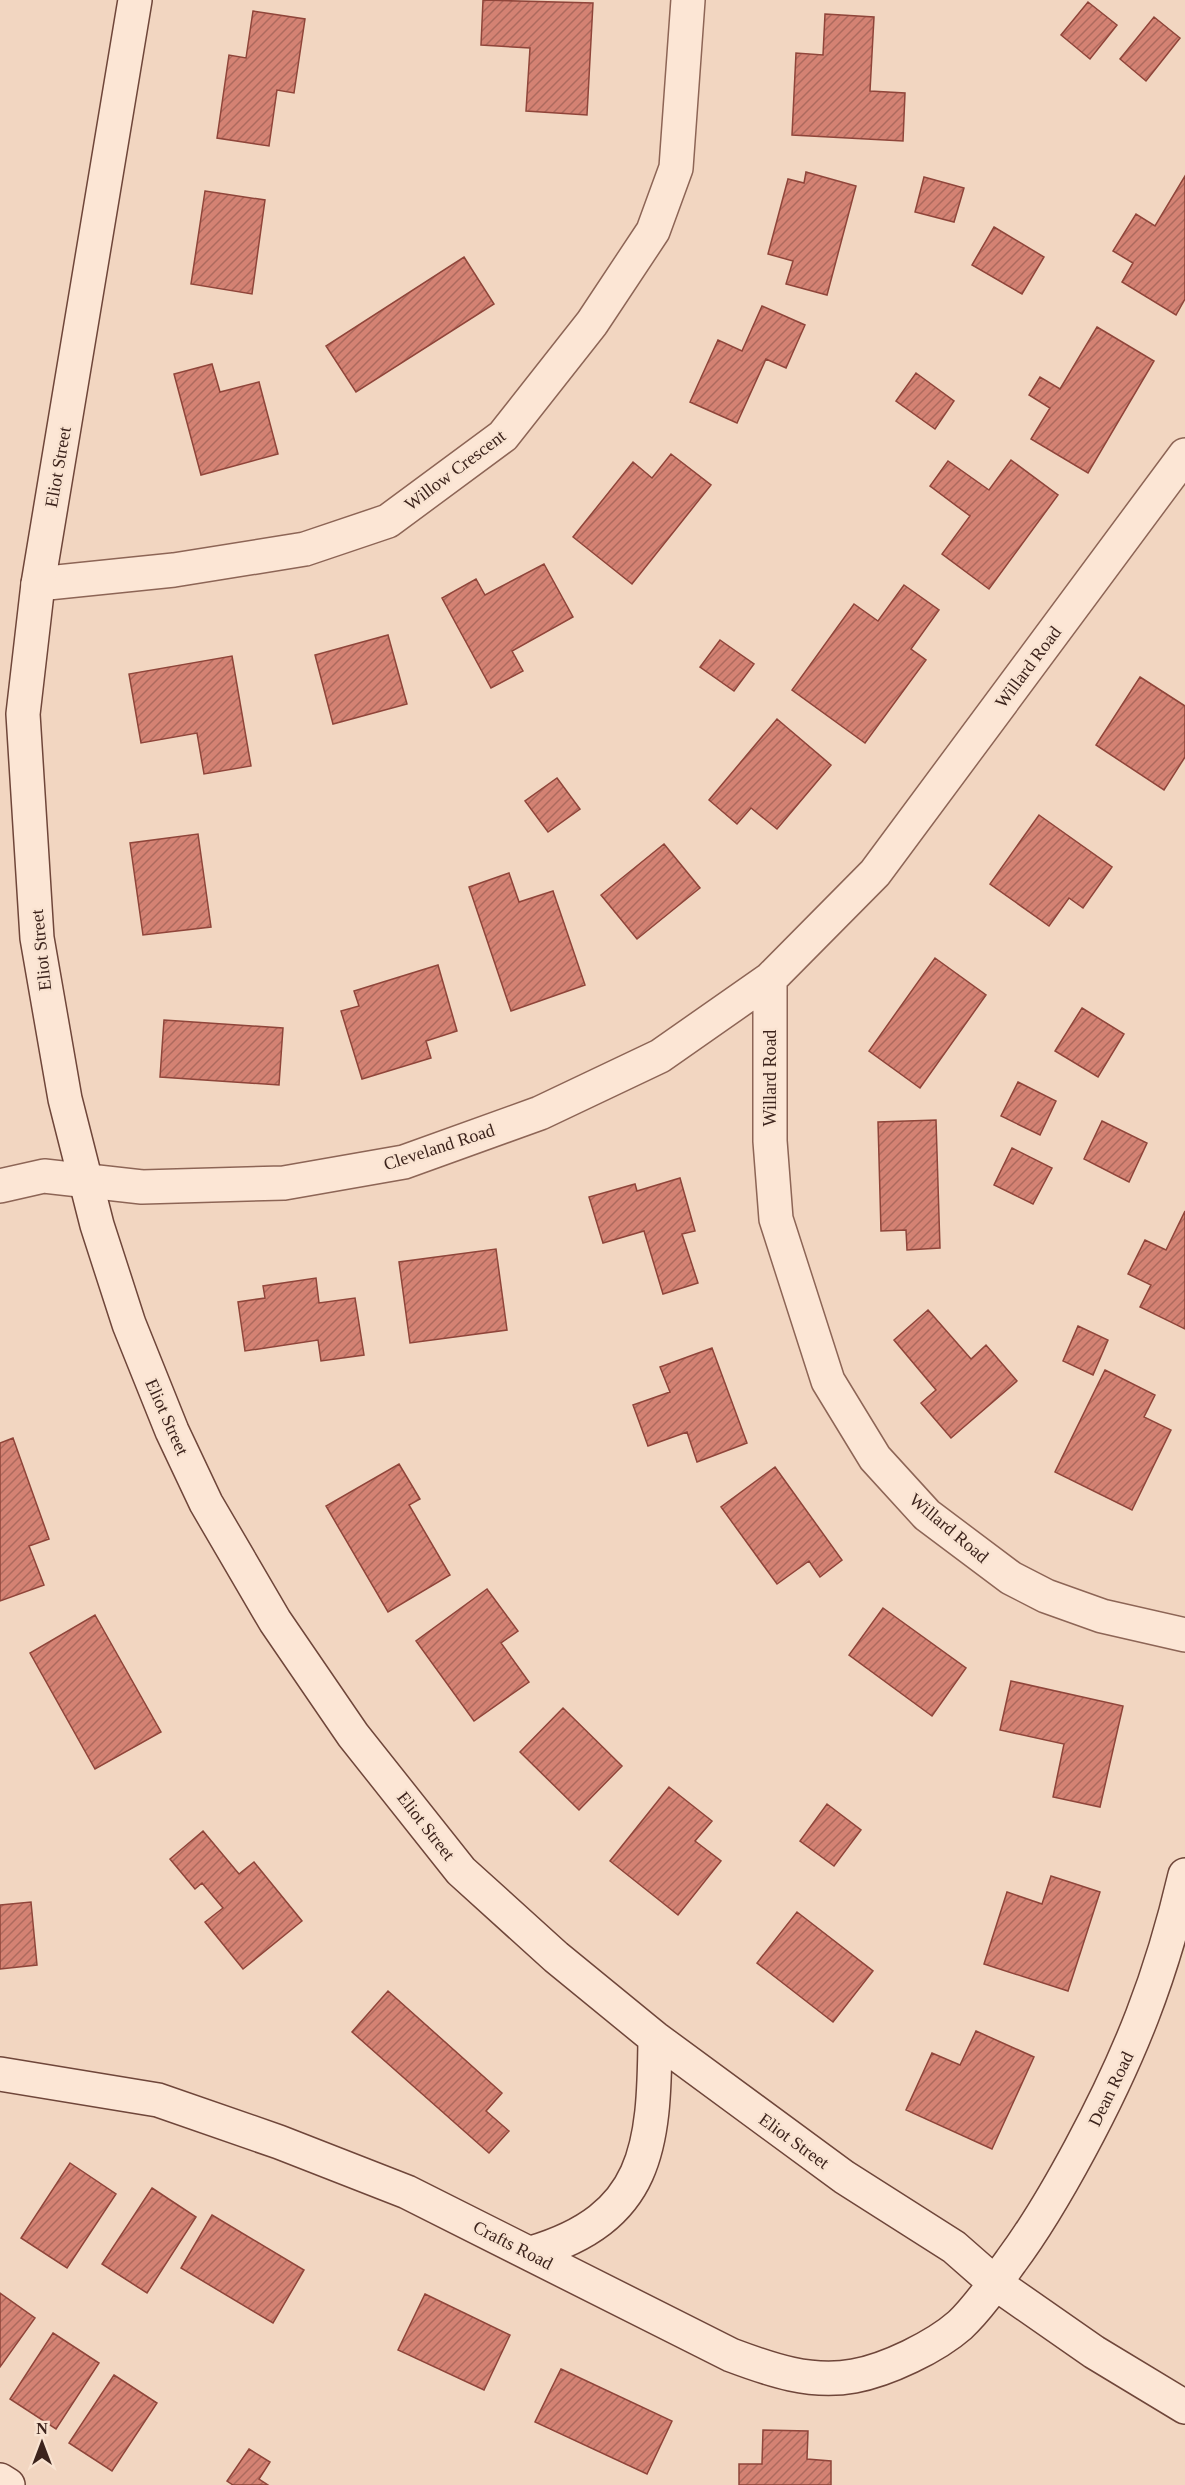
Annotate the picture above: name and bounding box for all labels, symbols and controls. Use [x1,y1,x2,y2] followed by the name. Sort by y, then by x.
[41,425,75,509] street label: Eliot Street
[401,426,509,514] street label: Willow Crescent
[991,622,1065,712] street label: Willard Road
[27,908,55,992] street label: Eliot Street
[760,1030,780,1126] street label: Willard Road
[381,1120,497,1174] street label: Cleveland Road
[141,1376,193,1458] street label: Eliot Street
[906,1489,992,1567] street label: Willard Road
[393,1788,459,1864] street label: Eliot Street
[1084,2048,1138,2130] street label: Dean Road
[755,2109,833,2173] street label: Eliot Street
[470,2216,556,2274] street label: Crafts Road
[12,2413,72,2473] north arrow
[36,2420,48,2437] text: N

